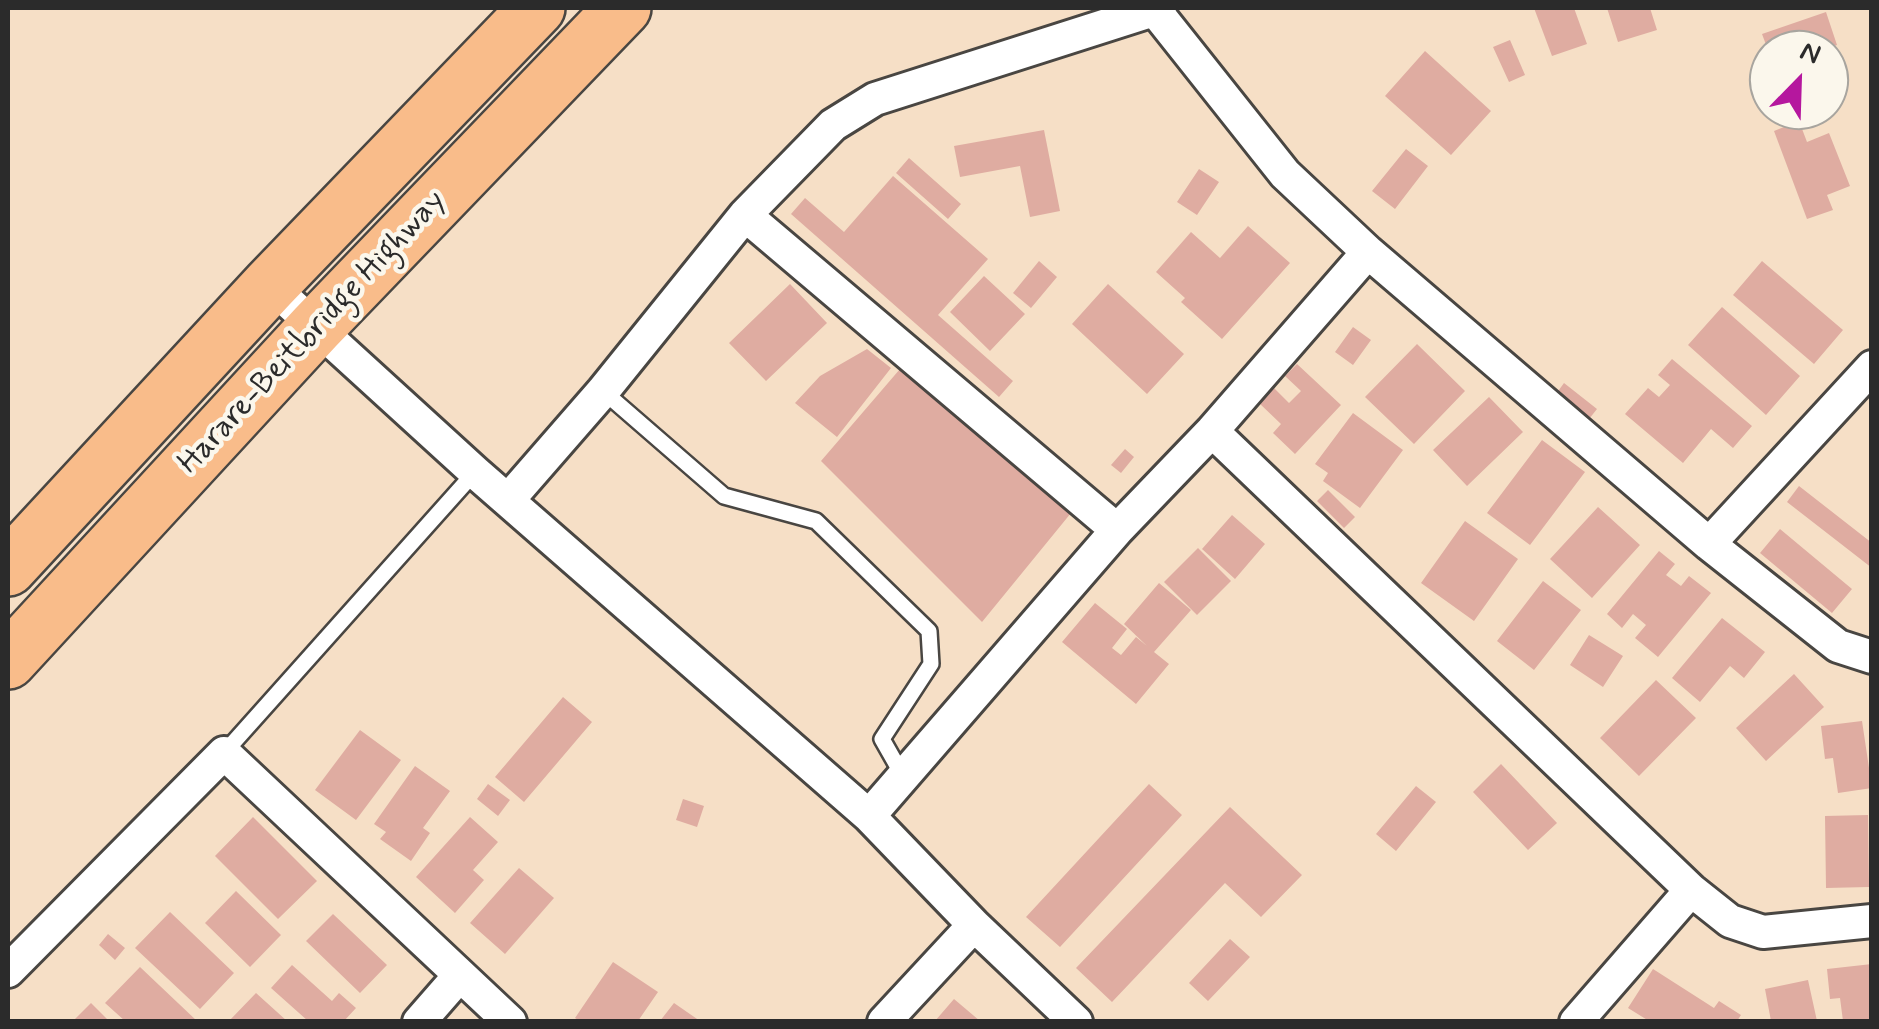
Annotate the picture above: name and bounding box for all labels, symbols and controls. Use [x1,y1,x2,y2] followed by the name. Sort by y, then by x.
[1749,30,1849,130] north arrow
[1794,33,1826,74] text: N
[171,183,455,483] street label: Harare-Beitbridge Highway

